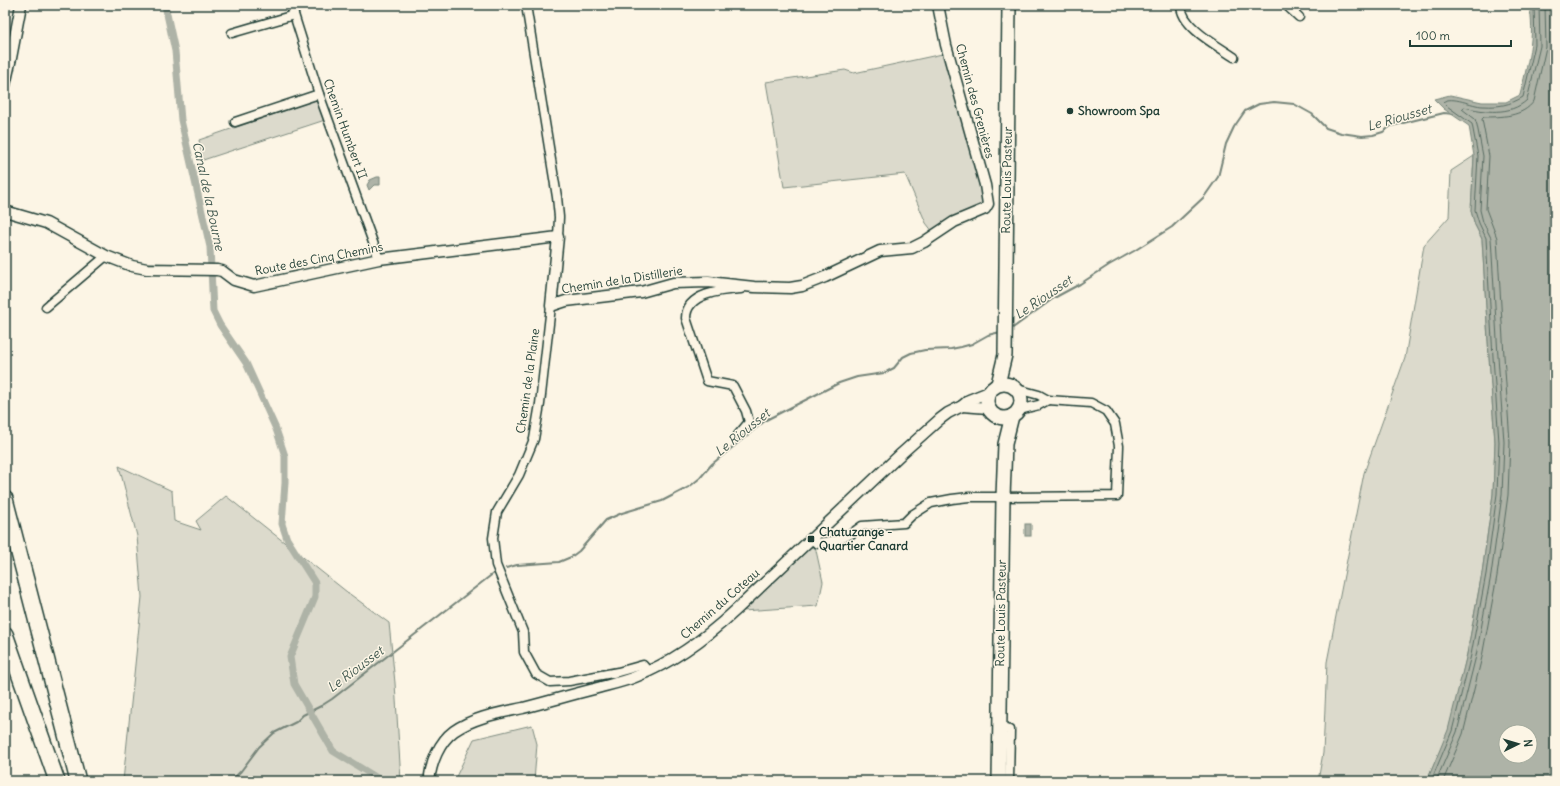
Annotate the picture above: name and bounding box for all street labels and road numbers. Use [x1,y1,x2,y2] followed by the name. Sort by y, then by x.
[953,42,998,160] street label: Chemin des Grenières
[320,77,371,181] street label: Chemin Humbert II
[998,126,1015,234] street label: Route Louis Pasteur
[254,239,384,278] street label: Route des Cinq Chemins
[560,263,683,296] street label: Chemin de la Distillerie
[513,327,542,434] street label: Chemin de la Plaine
[992,559,1009,667] street label: Route Louis Pasteur
[677,565,762,642] street label: Chemin du Coteau

